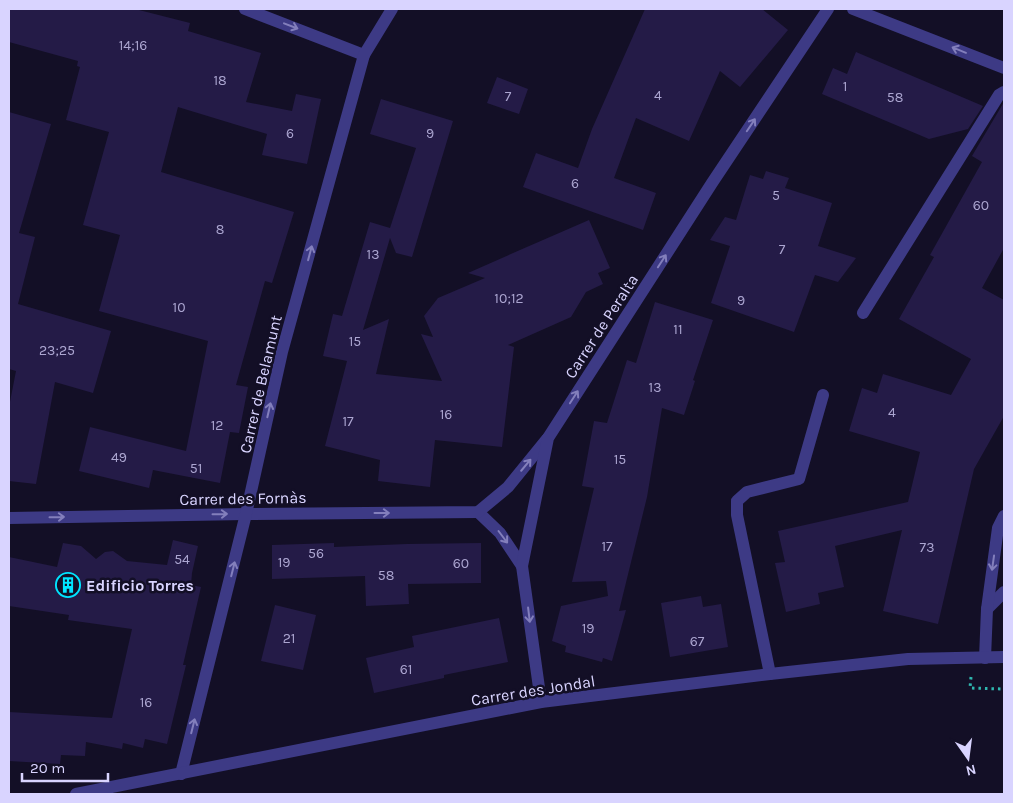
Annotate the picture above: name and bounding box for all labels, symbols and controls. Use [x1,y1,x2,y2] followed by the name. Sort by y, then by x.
[283,23,298,32] one-way arrow
[119,37,147,54] house number: 14;16
[952,45,967,55] one-way arrow
[213,72,227,89] house number: 18
[843,78,847,95] house number: 1
[654,87,662,104] house number: 4
[505,88,512,105] house number: 7
[887,89,903,106] house number: 58
[746,118,756,132] one-way arrow
[286,125,294,142] house number: 6
[426,125,434,142] house number: 9
[571,175,579,192] house number: 6
[772,187,780,204] house number: 5
[973,197,989,214] house number: 60
[216,221,224,238] house number: 8
[779,241,786,258] house number: 7
[305,245,315,261] one-way arrow
[367,246,379,263] house number: 13
[657,254,667,268] one-way arrow
[561,271,642,382] street label: Carrer de Peralta
[494,290,524,307] house number: 10;12
[737,292,745,309] house number: 9
[173,299,185,316] house number: 10
[235,313,286,455] street label: Carrer de Belamunt
[673,321,683,338] house number: 11
[349,333,361,350] house number: 15
[39,342,75,359] house number: 23;25
[649,379,661,396] house number: 13
[569,391,579,405] one-way arrow
[265,403,274,419] one-way arrow
[888,404,896,421] house number: 4
[440,406,452,423] house number: 16
[342,413,354,430] house number: 17
[211,417,223,434] house number: 12
[111,449,127,466] house number: 49
[614,451,626,468] house number: 15
[520,459,531,472] one-way arrow
[190,460,202,477] house number: 51
[179,488,307,509] street label: Carrer des Fornàs
[374,508,390,518] one-way arrow
[212,509,228,519] one-way arrow
[49,512,65,522] one-way arrow
[497,530,508,543] one-way arrow
[601,538,613,555] house number: 17
[920,539,934,556] house number: 73
[308,545,324,562] house number: 56
[174,551,190,568] house number: 54
[278,554,290,571] house number: 19
[988,554,998,570] one-way arrow
[453,555,469,572] house number: 60
[229,561,238,577] one-way arrow
[378,567,394,584] house number: 58
[55,572,81,598] building icon: Edificio Torres
[86,576,194,595] place label: Edificio Torres
[524,606,534,622] one-way arrow
[582,620,594,637] house number: 19
[283,630,295,647] house number: 21
[690,633,705,650] house number: 67
[400,661,412,678] house number: 61
[470,671,597,710] street label: Carrer des Jondal
[140,694,152,711] house number: 16
[189,719,198,735] one-way arrow
[943,733,993,783] north arrow
[22,750,109,782] scale bar
[30,759,65,777] text: 20 m
[964,761,978,780] text: N

